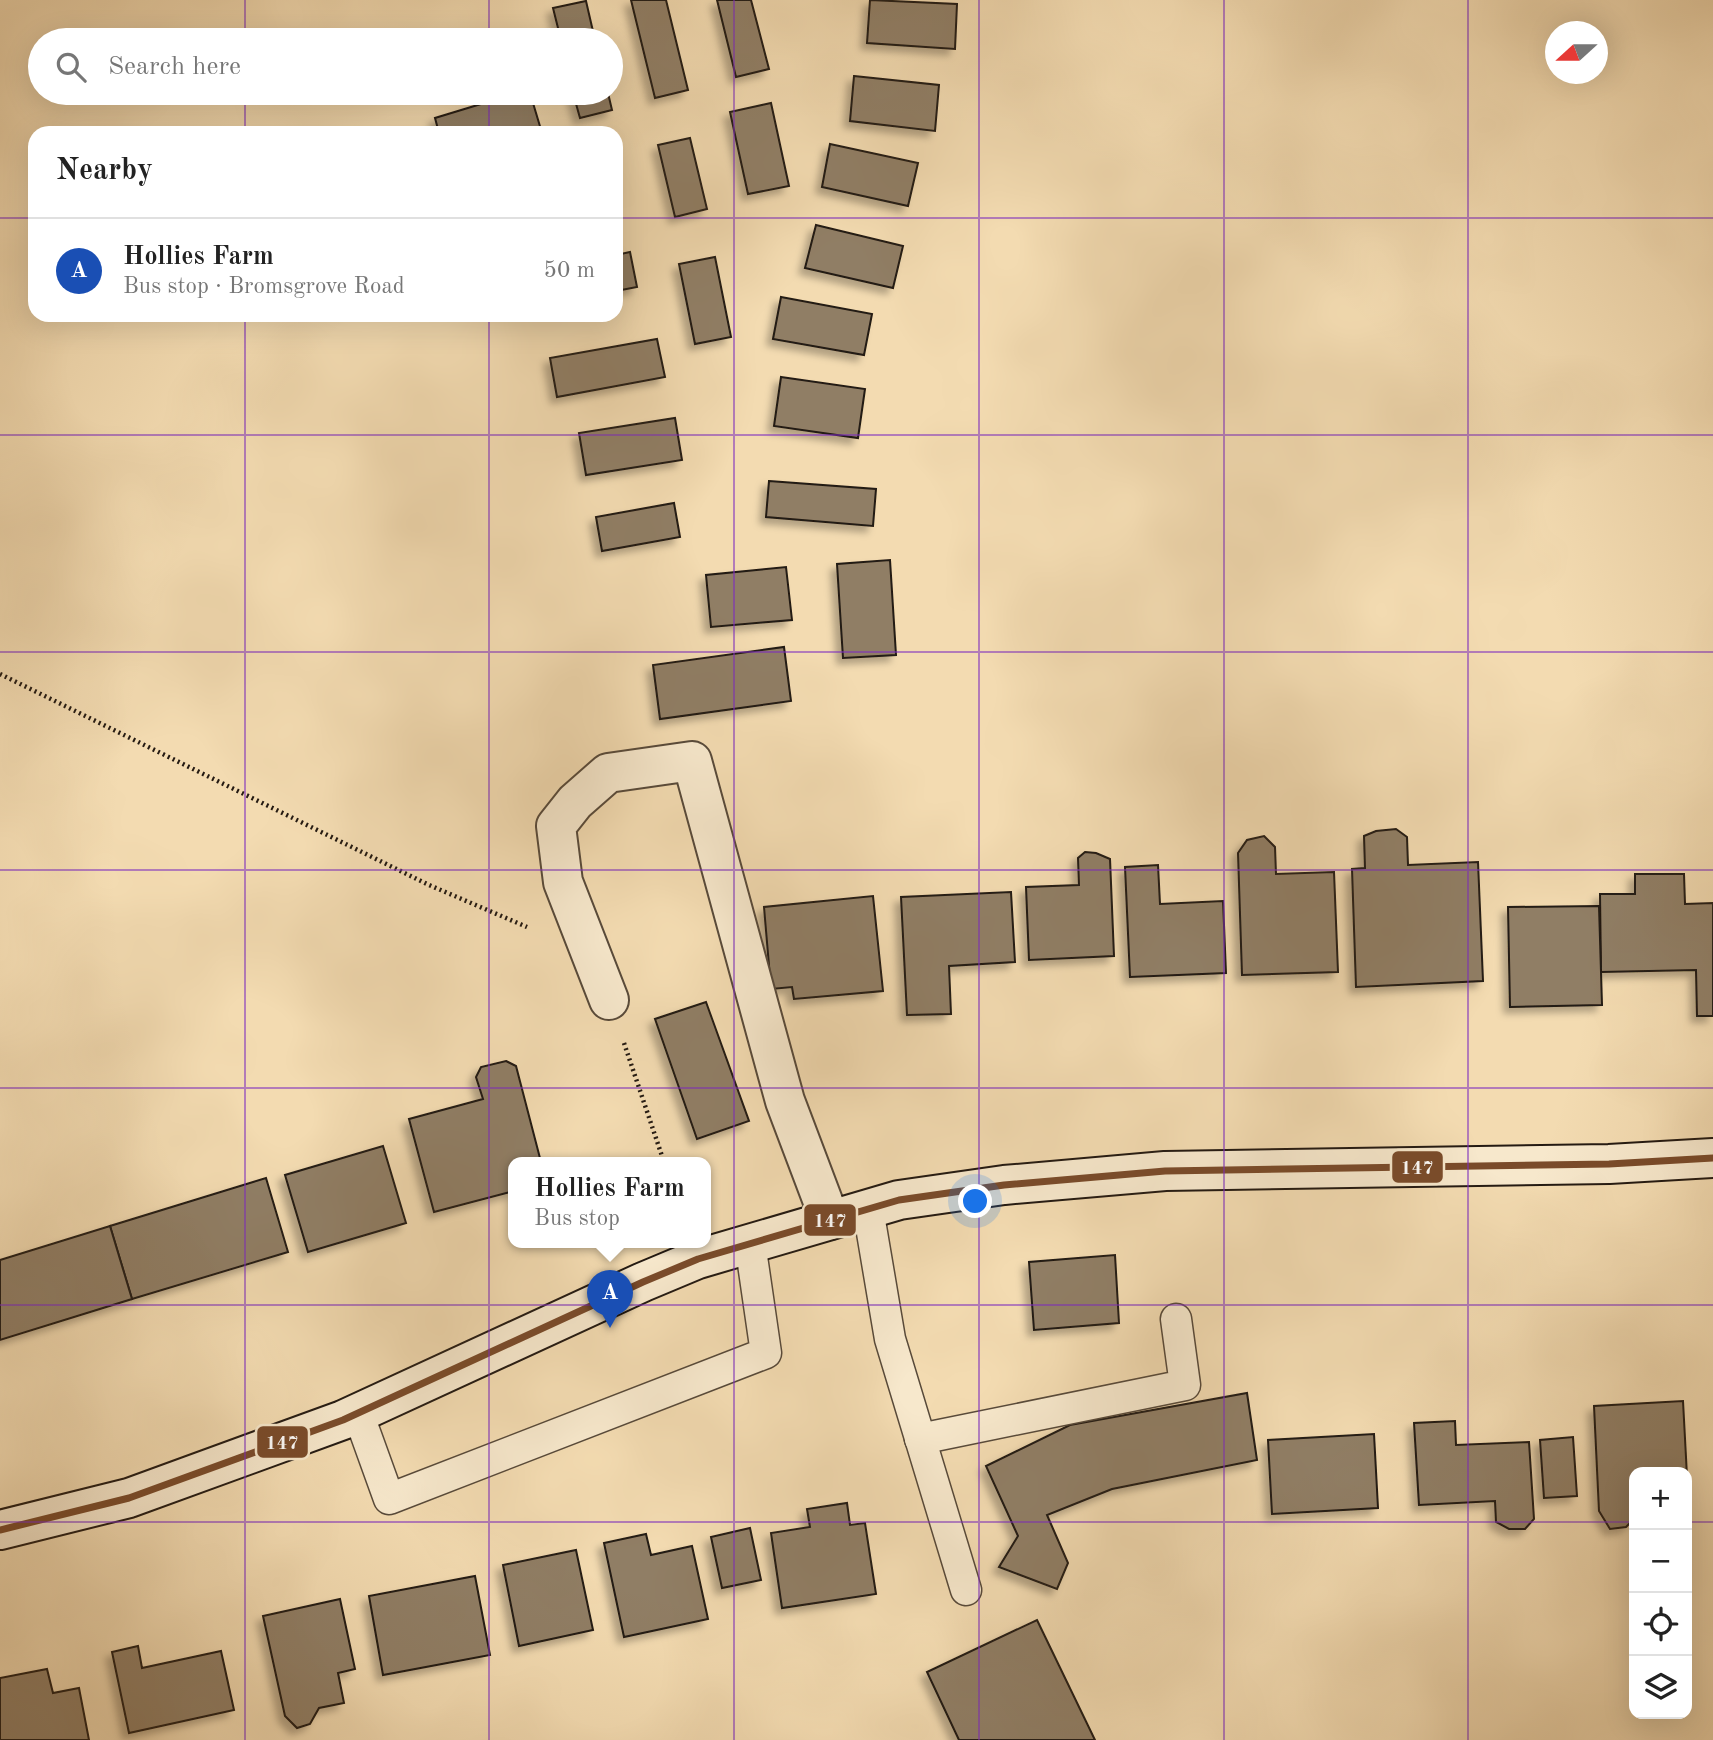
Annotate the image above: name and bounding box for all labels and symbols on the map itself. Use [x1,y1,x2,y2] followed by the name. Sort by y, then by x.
[1545,21,1608,84] north arrow
[1391,1150,1444,1184] line badge: 147
[1400,1160,1434,1179] text: 147
[958,1184,992,1218] your location
[803,1203,857,1237] line badge: 147
[813,1213,847,1232] text: 147
[587,1270,633,1328] pin: A
[256,1425,309,1459] line badge: 147
[265,1435,299,1454] text: 147

